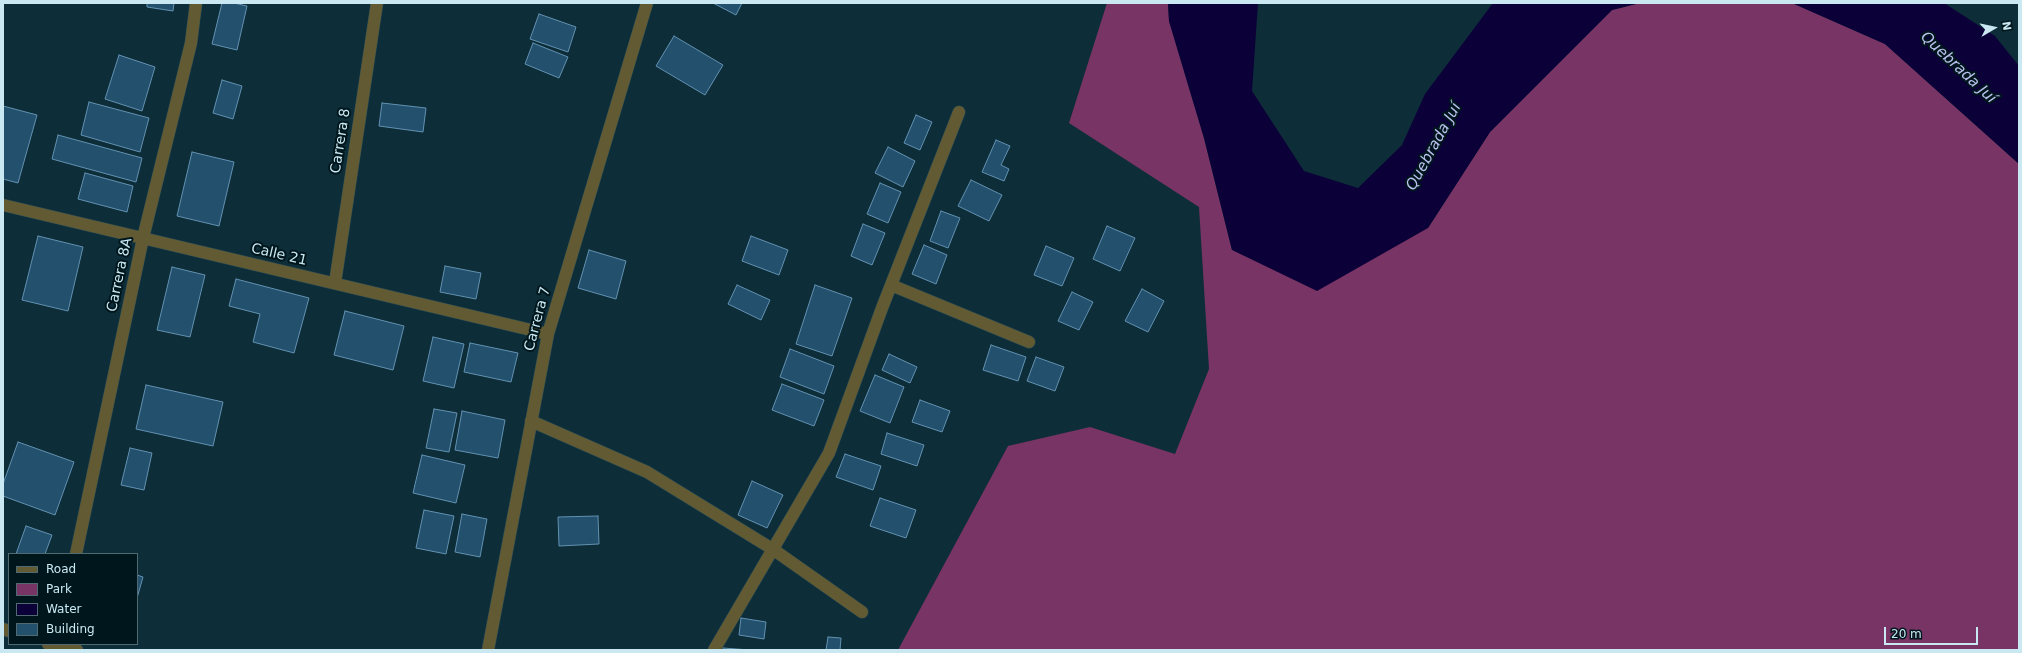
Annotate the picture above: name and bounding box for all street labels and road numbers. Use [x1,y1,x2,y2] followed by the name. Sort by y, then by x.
[328,107,354,175] street label: Carrera 8
[104,236,136,314] street label: Carrera 8A
[249,240,309,270] street label: Calle 21
[521,285,555,353] street label: Carrera 7

